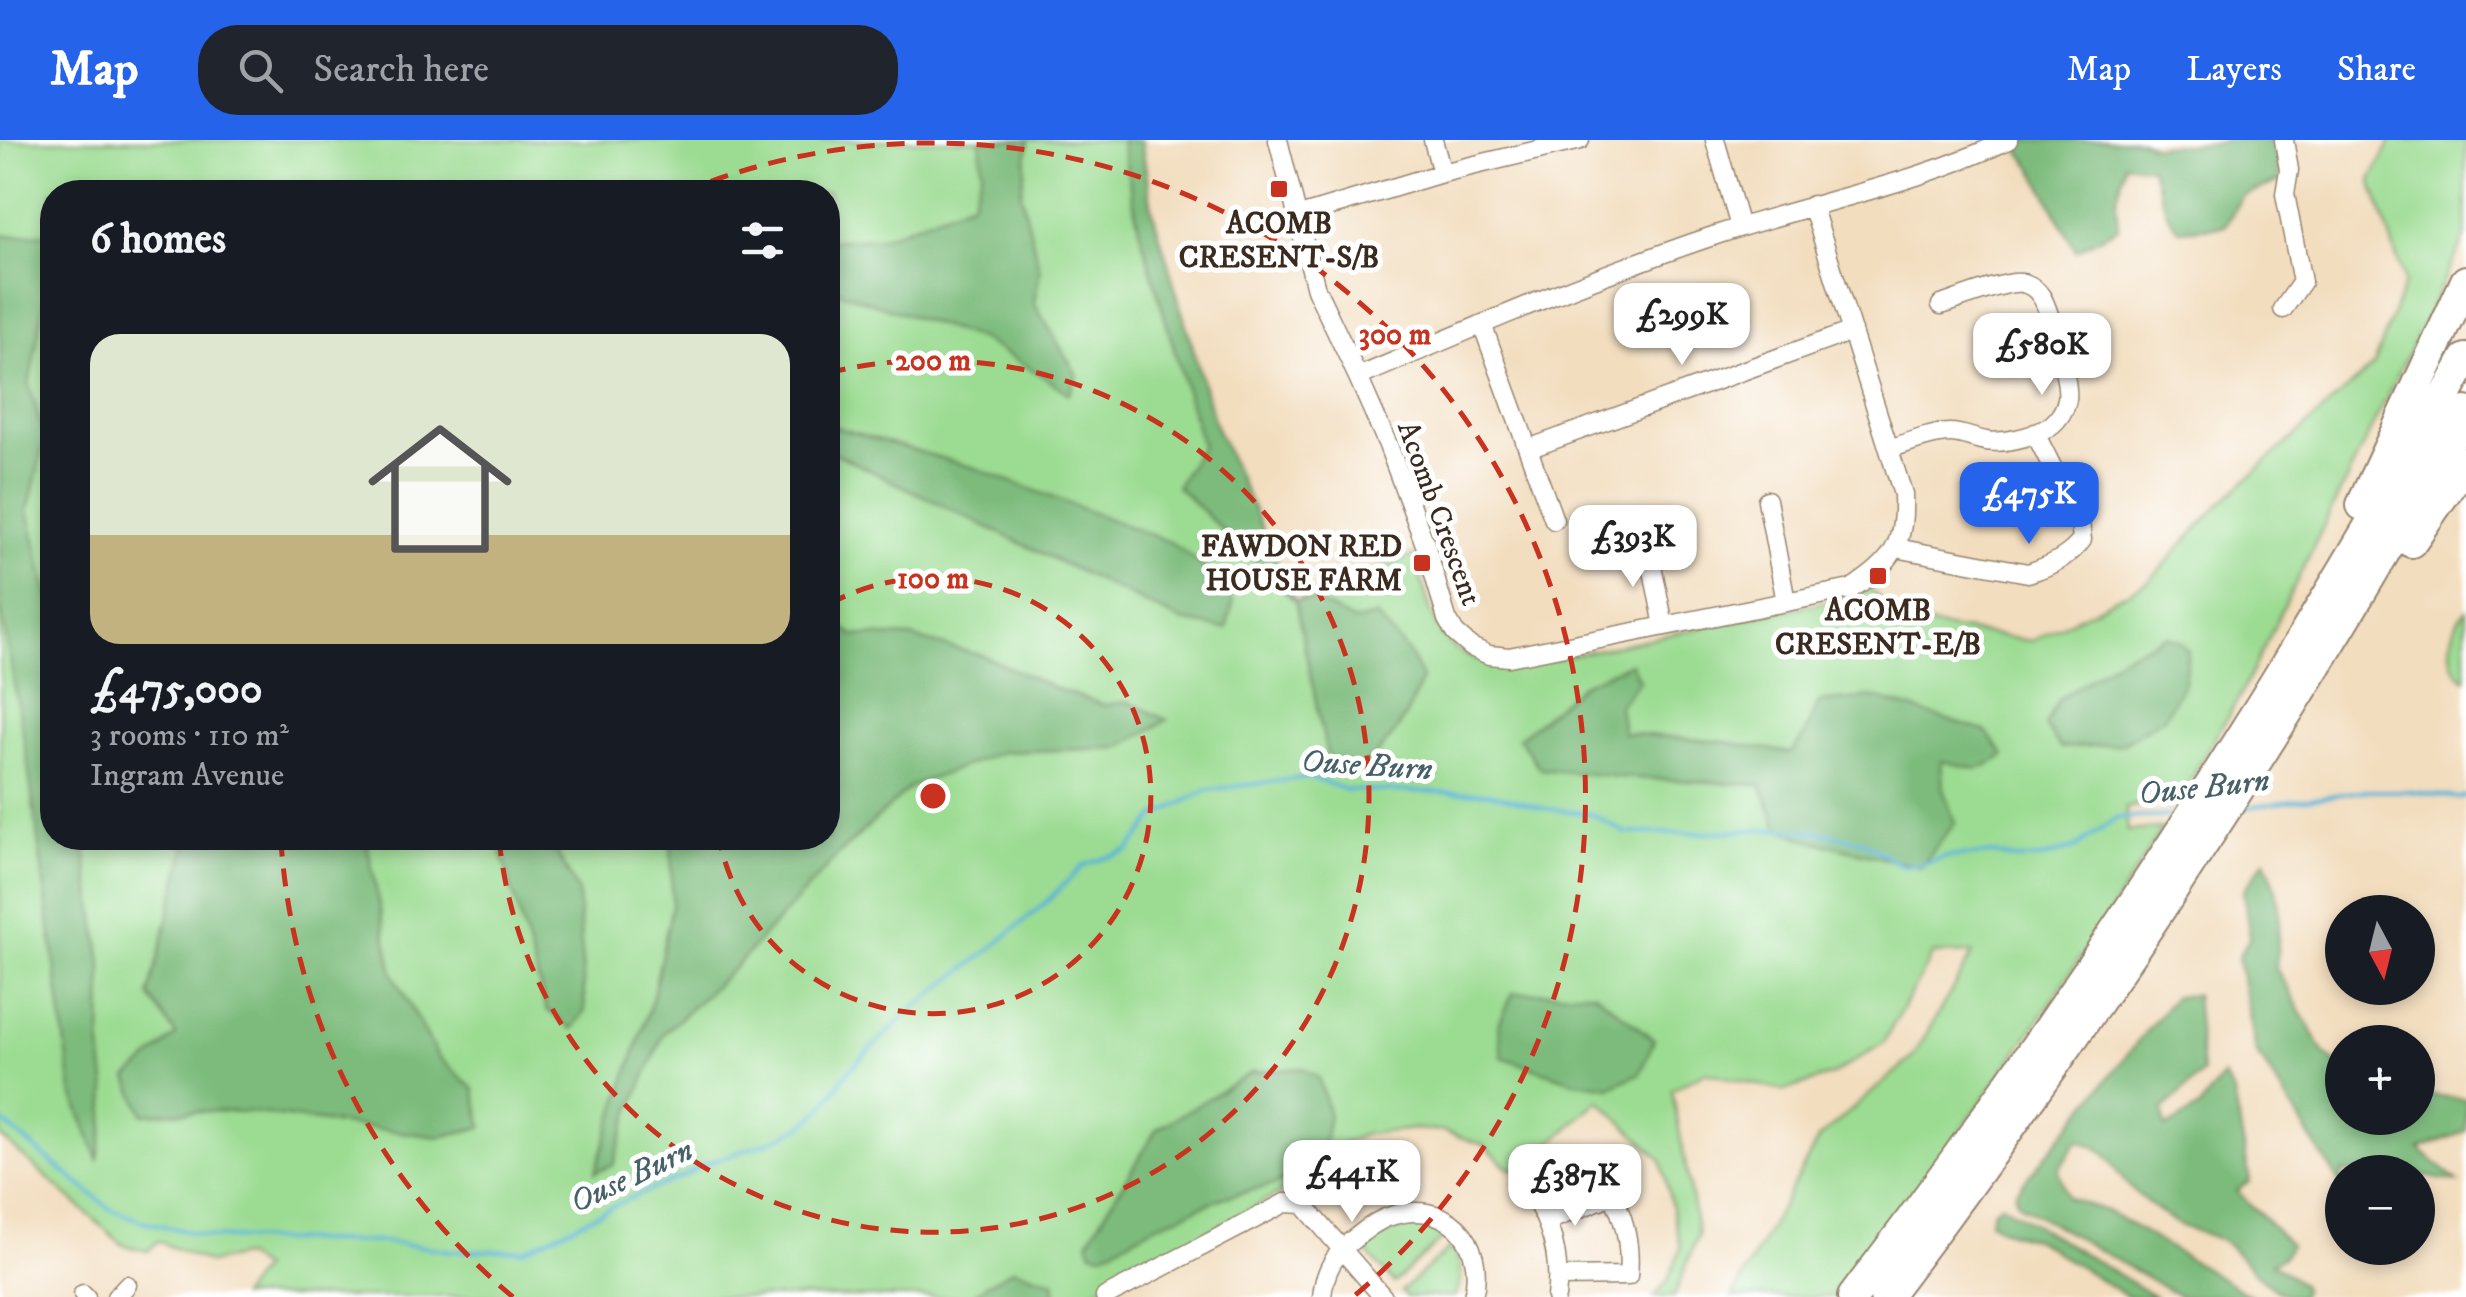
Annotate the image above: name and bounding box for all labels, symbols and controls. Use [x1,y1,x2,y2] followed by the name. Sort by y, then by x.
[198,25,898,115] search box
[50,40,138,100] text: Map
[233,43,288,98] icon: search
[313,46,489,94] text: Search here
[2067,48,2131,92] text: Map
[2186,48,2282,92] text: Layers
[2337,48,2416,92] text: Share
[1268,178,1290,200] marker: ACOMB CRESENT-S/B
[1179,206,1379,277] place label: ACOMB CRESENT-S/B
[735,213,790,268] icon: filters
[90,214,226,266] text: 6 homes
[1612,283,1752,368] pin: £299K
[1636,295,1728,335] text: £299K
[1972,313,2112,398] pin: £580K
[1359,317,1432,354] text: 300 m
[1995,325,2089,365] text: £580K
[895,343,971,380] text: 200 m
[350,399,530,579] icon: home
[1388,416,1489,611] street label: Acomb Crescent
[1959,462,2099,547] pin: £475K
[1982,474,2076,514] text: £475K
[1563,505,1703,590] pin: £393K
[1591,517,1675,557] text: £393K
[1201,529,1402,600] place label: FAWDON RED HOUSE FARM
[1411,552,1433,574] marker: FAWDON RED HOUSE FARM
[897,561,970,598] text: 100 m
[1867,565,1889,587] marker: ACOMB CRESENT-E/B
[1775,593,1981,664] place label: ACOMB CRESENT-E/B
[90,664,263,716] text: £475,000
[90,716,289,756] text: 3 rooms · 110 m²
[1300,741,1434,791] water label: Ouse Burn
[90,756,284,796] text: Ingram Avenue
[2137,761,2272,815] water label: Ouse Burn
[915,778,951,814] centre of rings
[2325,895,2435,1005] north arrow
[2325,895,2435,1265] map controls
[2325,1025,2435,1135] button: +
[564,1131,700,1223] water label: Ouse Burn
[1282,1140,1422,1225] pin: £441K
[1505,1144,1645,1229] pin: £387K
[1305,1152,1399,1192] text: £441K
[2325,1155,2435,1265] button: −
[1530,1156,1620,1196] text: £387K

